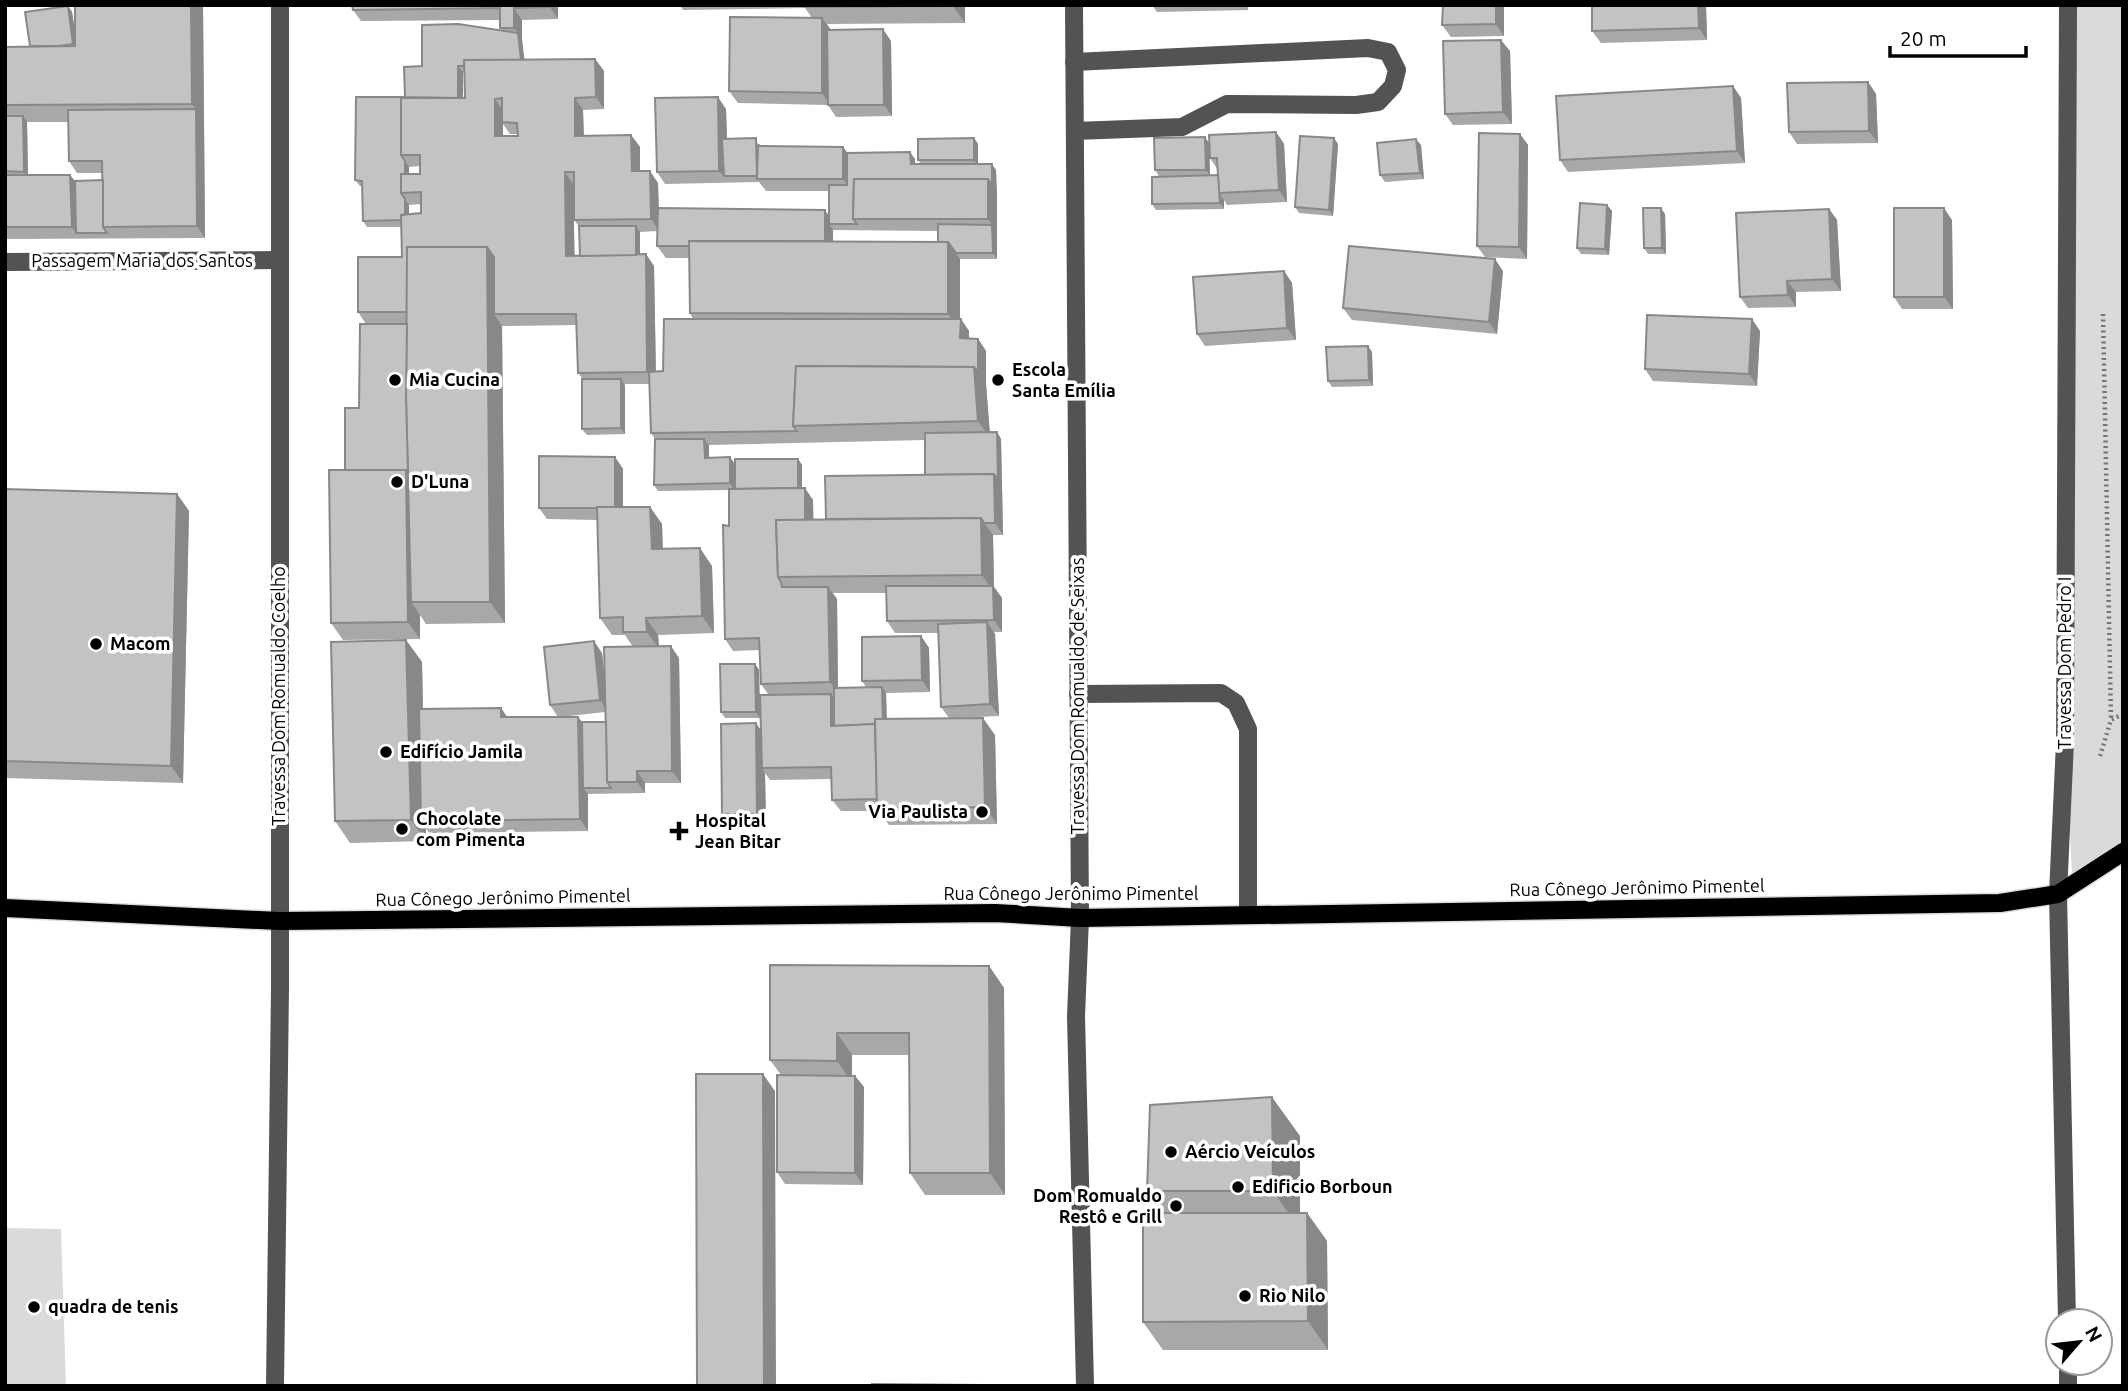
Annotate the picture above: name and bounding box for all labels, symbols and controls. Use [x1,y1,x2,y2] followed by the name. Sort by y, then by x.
[1890,14,2026,58] scale bar
[1900,26,1947,50] text: 20 m
[31,250,253,270] street label: Passagem Maria dos Santos
[1012,359,1116,400] place label: Escola Santa Emília
[409,369,500,389] place label: Mia Cucina
[387,372,403,388] marker: Mia Cucina
[990,372,1006,388] marker: Escola Santa Emília
[411,471,469,491] place label: D'Luna
[389,474,405,490] marker: D'Luna
[1067,557,1087,835] street label: Travessa Dom Romualdo de Seixas
[268,566,288,826] street label: Travessa Dom Romualdo Coelho
[2054,577,2074,749] street label: Travessa Dom Pedro I
[110,633,171,653] place label: Macom
[88,636,104,652] marker: Macom
[400,741,523,761] place label: Edifício Jamila
[378,744,394,760] marker: Edifício Jamila
[868,801,968,821] place label: Via Paulista
[974,804,990,820] marker: Via Paulista
[416,808,525,849] place label: Chocolate com Pimenta
[695,810,781,851] place label: Hospital Jean Bitar
[394,821,410,837] marker: Chocolate com Pimenta
[669,821,689,841] marker: Hospital Jean Bitar
[1509,875,1765,899] street label: Rua Cônego Jerônimo Pimentel
[943,883,1199,903] street label: Rua Cônego Jerônimo Pimentel
[375,885,631,909] street label: Rua Cônego Jerônimo Pimentel
[1185,1141,1315,1161] place label: Aércio Veículos
[1163,1144,1179,1160] marker: Aércio Veículos
[1252,1176,1392,1196] place label: Edificio Borboun
[1230,1179,1246,1195] marker: Edificio Borboun
[1033,1185,1163,1226] place label: Dom Romualdo Restô e Grill
[1168,1198,1184,1214] marker: Dom Romualdo Restô e Grill
[1259,1285,1326,1305] place label: Rio Nilo
[1237,1288,1253,1304] marker: Rio Nilo
[48,1296,178,1316] place label: quadra de tenis
[26,1299,42,1315] marker: quadra de tenis
[2044,1307,2114,1377] north arrow
[2081,1323,2107,1345] text: N

